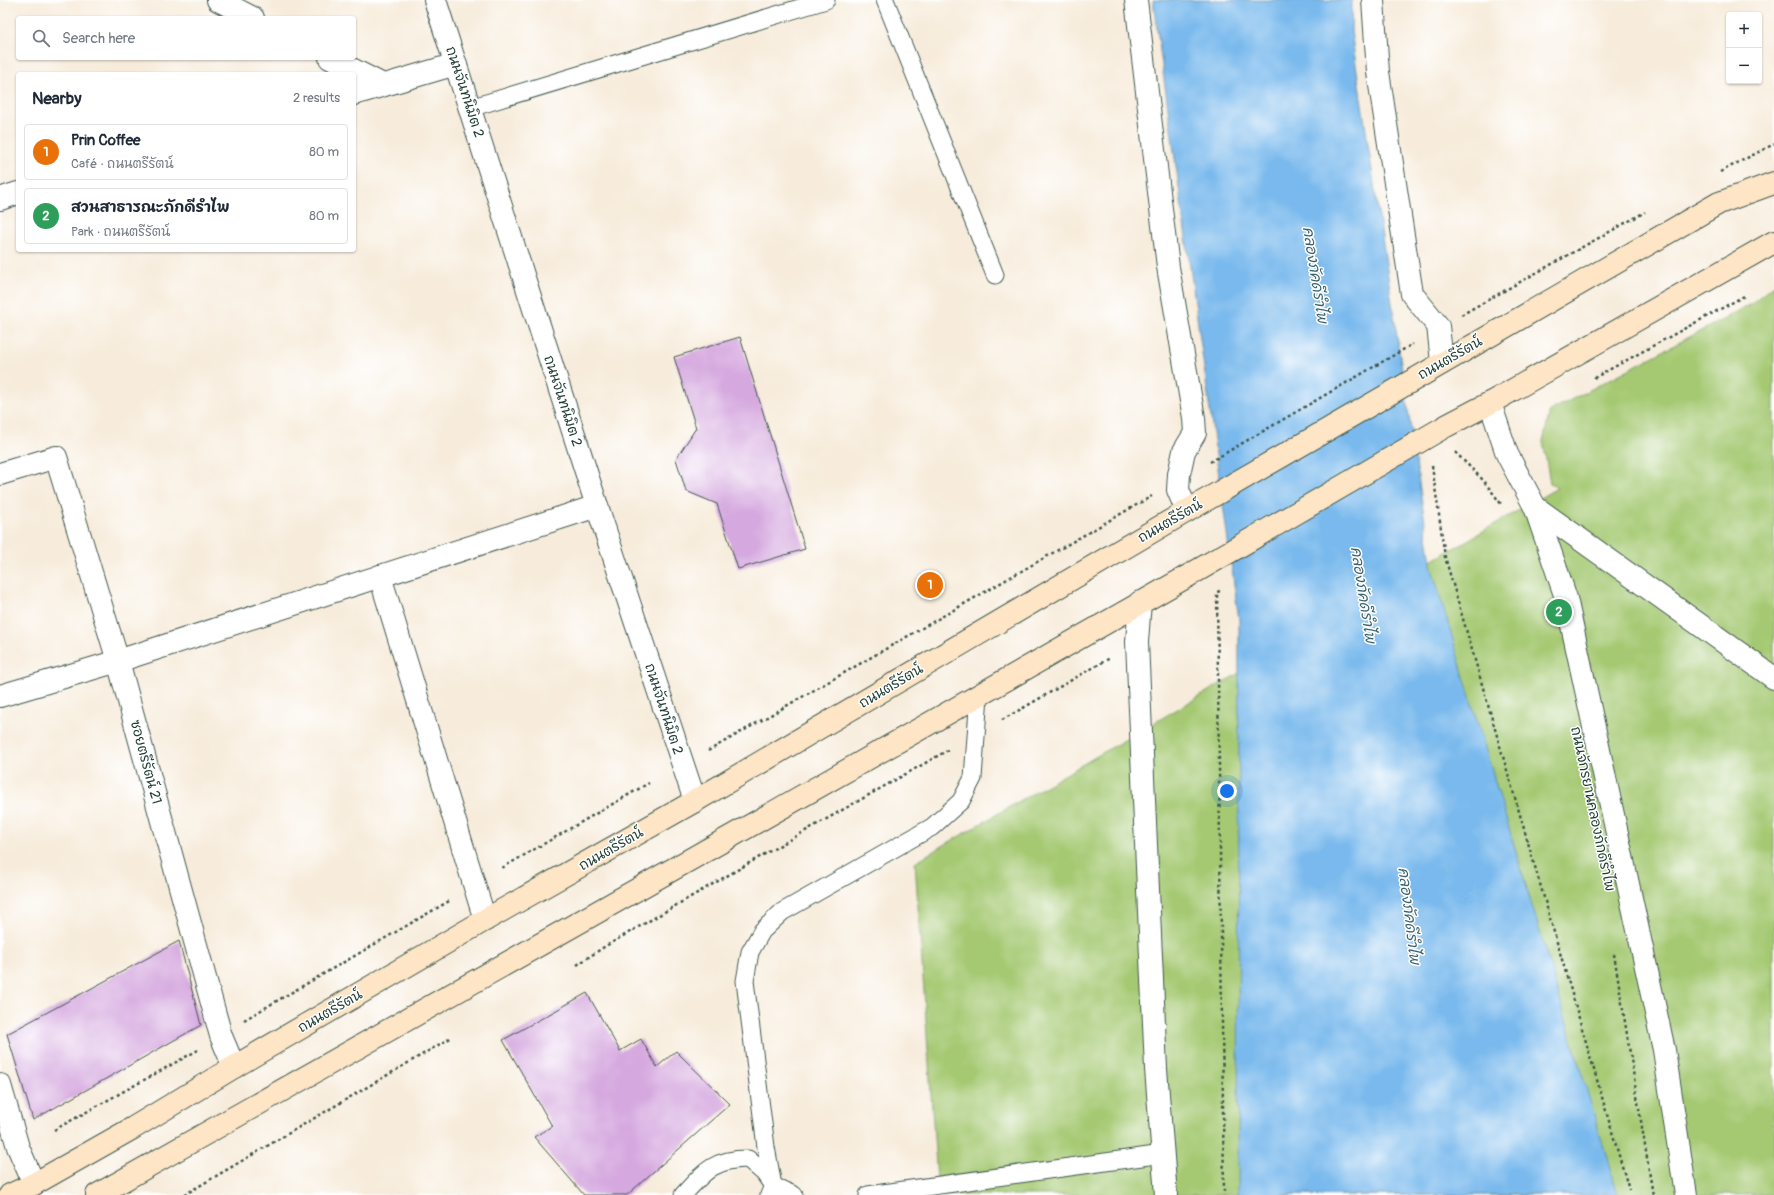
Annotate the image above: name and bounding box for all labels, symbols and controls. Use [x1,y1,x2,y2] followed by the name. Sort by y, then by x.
[1726,12,1762,84] map controls
[1726,12,1762,48] button: +
[16,16,356,60] search box
[30,27,52,49] icon: search
[62,29,135,48] text: Search here
[442,44,488,140] street label: ถนนจันทนิมิต 2
[1726,48,1762,84] button: −
[32,88,81,109] text: Nearby
[293,90,340,106] text: 2 results
[71,131,141,150] text: Prin Coffee
[43,144,49,160] text: 1
[309,144,339,160] text: 80 m
[71,156,174,172] text: Café · ถนนตรีรัตน์
[71,198,230,217] text: สวนสาธารณะภักดีรำไพ
[42,208,50,224] text: 2
[309,208,339,224] text: 80 m
[71,224,170,240] text: Park · ถนนตรีรัตน์
[1298,225,1333,326] water label: คลองภัคดีรำไพ
[1414,332,1485,383] street label: ถนนตรีรัตน์
[540,353,586,449] street label: ถนนจันทนิมิต 2
[1134,495,1205,546] street label: ถนนตรีรัตน์
[1346,545,1381,646] water label: คลองภัคดีรำไพ
[917,570,943,600] pin: 1
[1546,597,1572,627] pin: 2
[855,659,926,712] street label: ถนนตรีรัตน์
[641,661,687,757] street label: ถนนจันทนิมิต 2
[127,718,166,806] street label: ซอยตรีรัตน์ 21
[1567,725,1620,893] street label: ถนนจักรยานคลองภักดีรำไพ
[1217,781,1237,801] your location
[575,823,646,874] street label: ถนนตรีรัตน์
[1394,866,1426,967] water label: คลองภัคดีรำไพ
[294,985,365,1036] street label: ถนนตรีรัตน์

